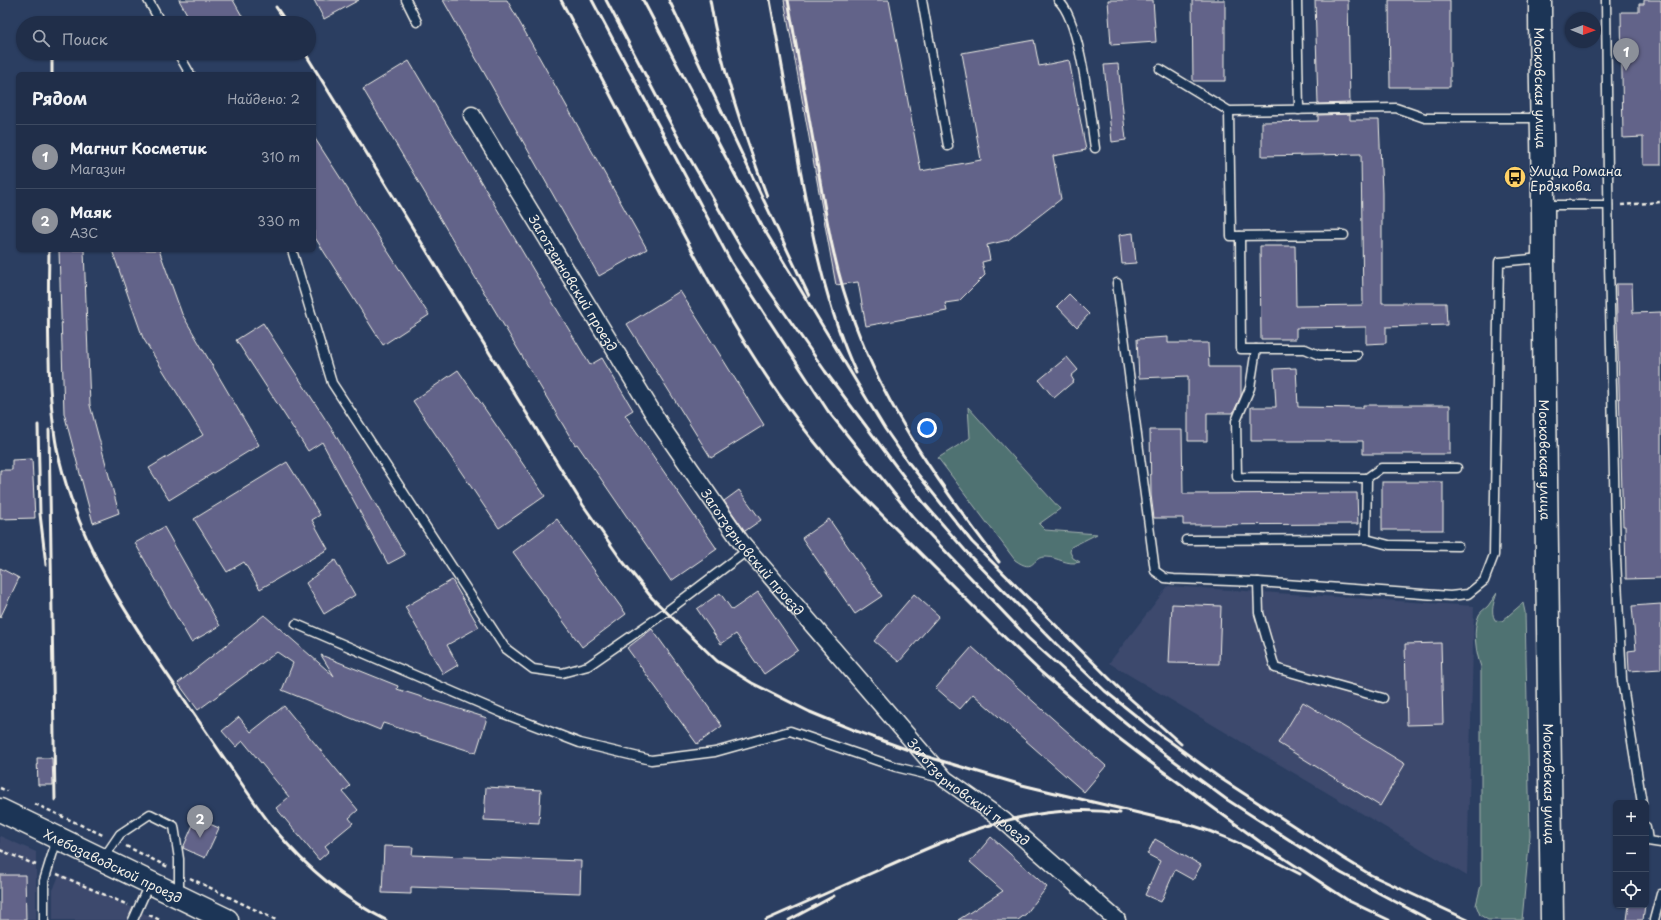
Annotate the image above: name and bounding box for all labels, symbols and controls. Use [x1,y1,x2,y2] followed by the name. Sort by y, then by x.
[1565,12,1601,48] north arrow
[16,16,316,60] search box
[30,27,52,49] icon: search
[62,27,108,50] text: Поиск
[1531,27,1552,149] street label: Московская улица
[1613,38,1639,71] pin: 1
[32,85,87,111] text: Рядом
[227,89,300,108] text: Найдено: 2
[70,136,207,159] text: Магнит Косметик
[42,147,48,166] text: 1
[261,147,300,166] text: 310 m
[70,159,126,178] text: Магазин
[1530,161,1623,195] place label: Улица Романа Ердякова
[1502,164,1528,190] bus stop icon: Улица Романа Ердякова
[70,200,111,223] text: Маяк
[40,211,50,230] text: 2
[257,211,300,230] text: 330 m
[525,211,623,354] street label: Заготзерновский проезд
[70,223,98,242] text: АЗС
[1535,399,1556,521] street label: Московская улица
[917,418,937,438] your location
[697,485,809,619] street label: Заготзерновский проезд
[1540,723,1560,845] street label: Московская улица
[904,733,1035,849] street label: Заготзерновский проезд
[1613,800,1649,908] map controls
[1613,800,1649,836] button: +
[187,805,213,838] pin: 2
[41,823,186,907] street label: Хлебозаводской проезд
[1613,836,1649,872] button: −
[1613,872,1649,908] button: locate

